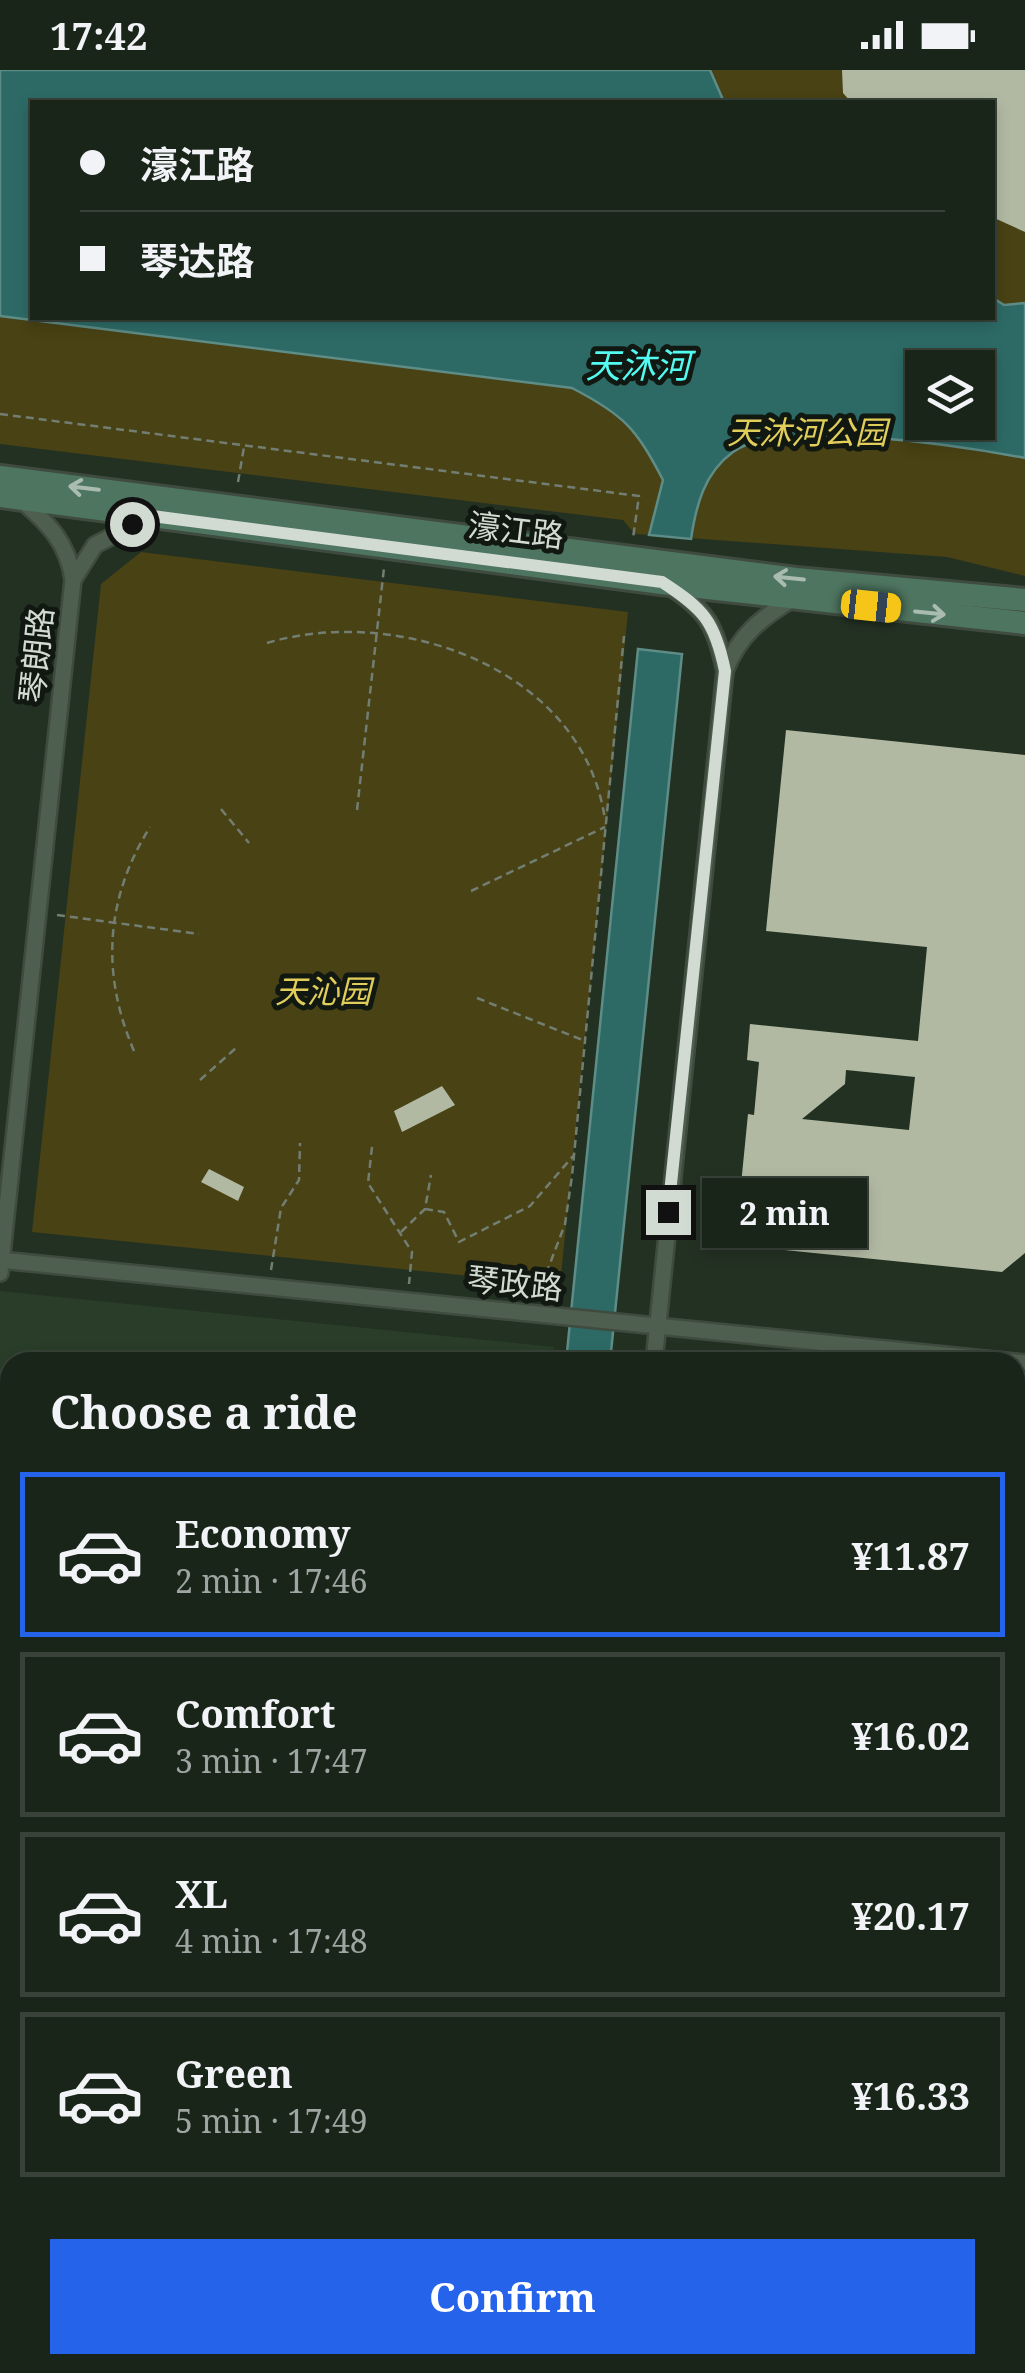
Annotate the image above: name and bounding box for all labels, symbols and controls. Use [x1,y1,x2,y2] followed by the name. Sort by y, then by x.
[50,9,147,61] text: 17:42
[140,138,254,190] text: 濠江路
[140,234,254,286] text: 琴达路
[585,341,696,388] water label: 天沐河
[905,350,995,440] map controls
[905,350,995,440] button: layers
[727,410,891,453] park label: 天沐河公园
[69,479,101,497] one-way arrow
[110,502,155,547] route start
[466,502,566,557] street label: 濠江路
[773,568,805,587] one-way arrow
[840,588,902,624] car
[914,604,946,623] one-way arrow
[9,605,62,705] street label: 琴朗路
[275,969,375,1012] park label: 天沁园
[703,1177,868,1247] callout: 2 min
[646,1190,691,1235] route end
[739,1191,830,1234] text: 2 min
[465,1256,565,1309] street label: 琴政路
[50,1381,358,1442] text: Choose a ride
[175,1507,351,1559] text: Economy
[55,1510,145,1600] icon: car
[851,1529,970,1581] text: ¥11.87
[175,1559,368,1602] text: 2 min · 17:46
[175,1687,335,1739] text: Comfort
[55,1690,145,1780] icon: car
[851,1709,970,1761] text: ¥16.02
[175,1739,368,1782] text: 3 min · 17:47
[175,1867,228,1919] text: XL
[55,1870,145,1960] icon: car
[851,1889,970,1941] text: ¥20.17
[175,1919,368,1962] text: 4 min · 17:48
[175,2047,293,2099] text: Green
[55,2050,145,2140] icon: car
[851,2069,970,2121] text: ¥16.33
[175,2099,368,2142] text: 5 min · 17:49
[50,2239,975,2354] button: Confirm

